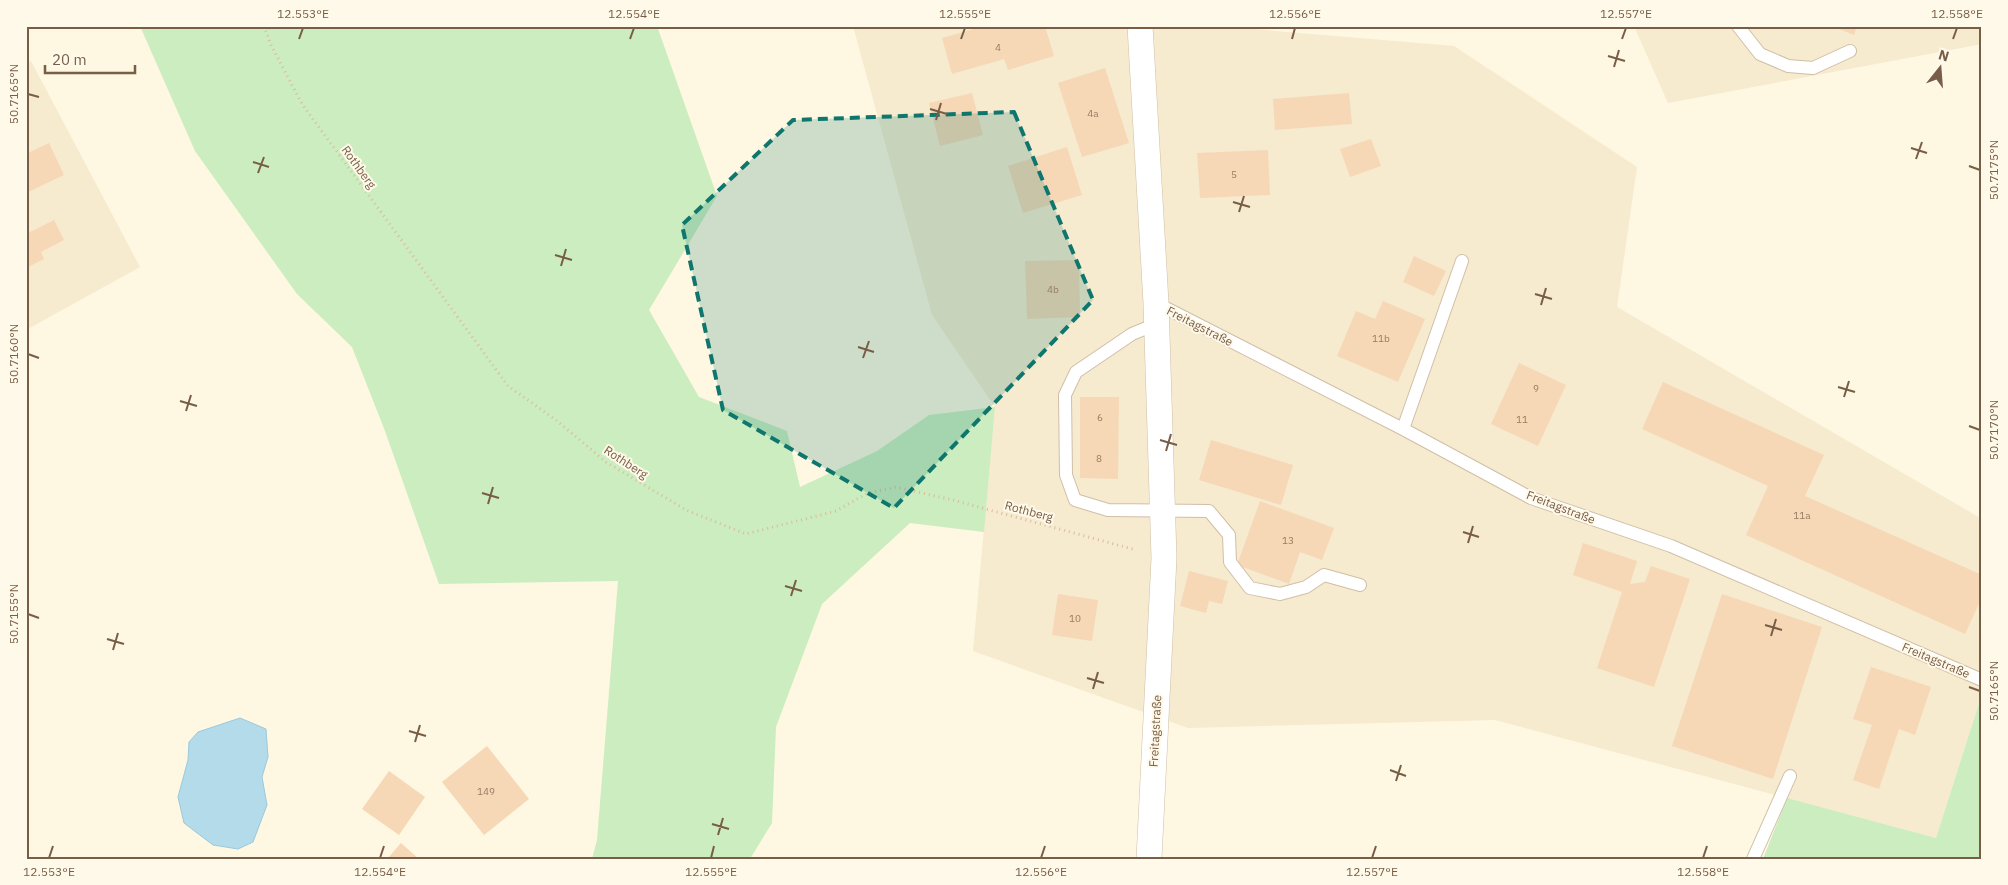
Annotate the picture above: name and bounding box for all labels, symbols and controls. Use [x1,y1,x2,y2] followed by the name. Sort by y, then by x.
[277,6,329,21] text: 12.553°E
[608,6,660,21] text: 12.554°E
[939,6,991,21] text: 12.555°E
[1269,6,1321,21] text: 12.556°E
[1600,6,1652,21] text: 12.557°E
[1931,6,1983,21] text: 12.558°E
[995,41,1001,54] house number: 4
[45,42,135,74] scale bar
[1916,42,1966,92] north arrow
[1936,45,1951,66] text: N
[52,50,87,69] text: 20 m
[6,64,21,124] text: 50.7165°N
[1087,107,1099,120] house number: 4a
[1986,140,2001,200] text: 50.7175°N
[338,143,380,192] street label: Rothberg
[1231,168,1237,181] house number: 5
[1047,283,1059,296] house number: 4b
[1164,303,1236,349] street label: Freitagstraße
[6,324,21,384] text: 50.7160°N
[1372,332,1390,345] house number: 11b
[1533,382,1539,395] house number: 9
[1986,400,2001,460] text: 50.7170°N
[1097,411,1103,424] house number: 6
[1516,413,1528,426] house number: 11
[601,442,651,482] street label: Rothberg
[1096,452,1102,465] house number: 8
[1525,487,1598,527] street label: Freitagstraße
[1003,497,1055,525] street label: Rothberg
[1793,509,1811,522] house number: 11a
[1282,534,1294,547] house number: 13
[6,584,21,644] text: 50.7155°N
[1069,612,1081,625] house number: 10
[1900,639,1973,681] street label: Freitagstraße
[1986,661,2001,721] text: 50.7165°N
[1146,694,1164,768] street label: Freitagstraße
[477,785,495,798] house number: 149
[23,864,75,879] text: 12.553°E
[354,864,406,879] text: 12.554°E
[685,864,737,879] text: 12.555°E
[1015,864,1067,879] text: 12.556°E
[1346,864,1398,879] text: 12.557°E
[1677,864,1729,879] text: 12.558°E

